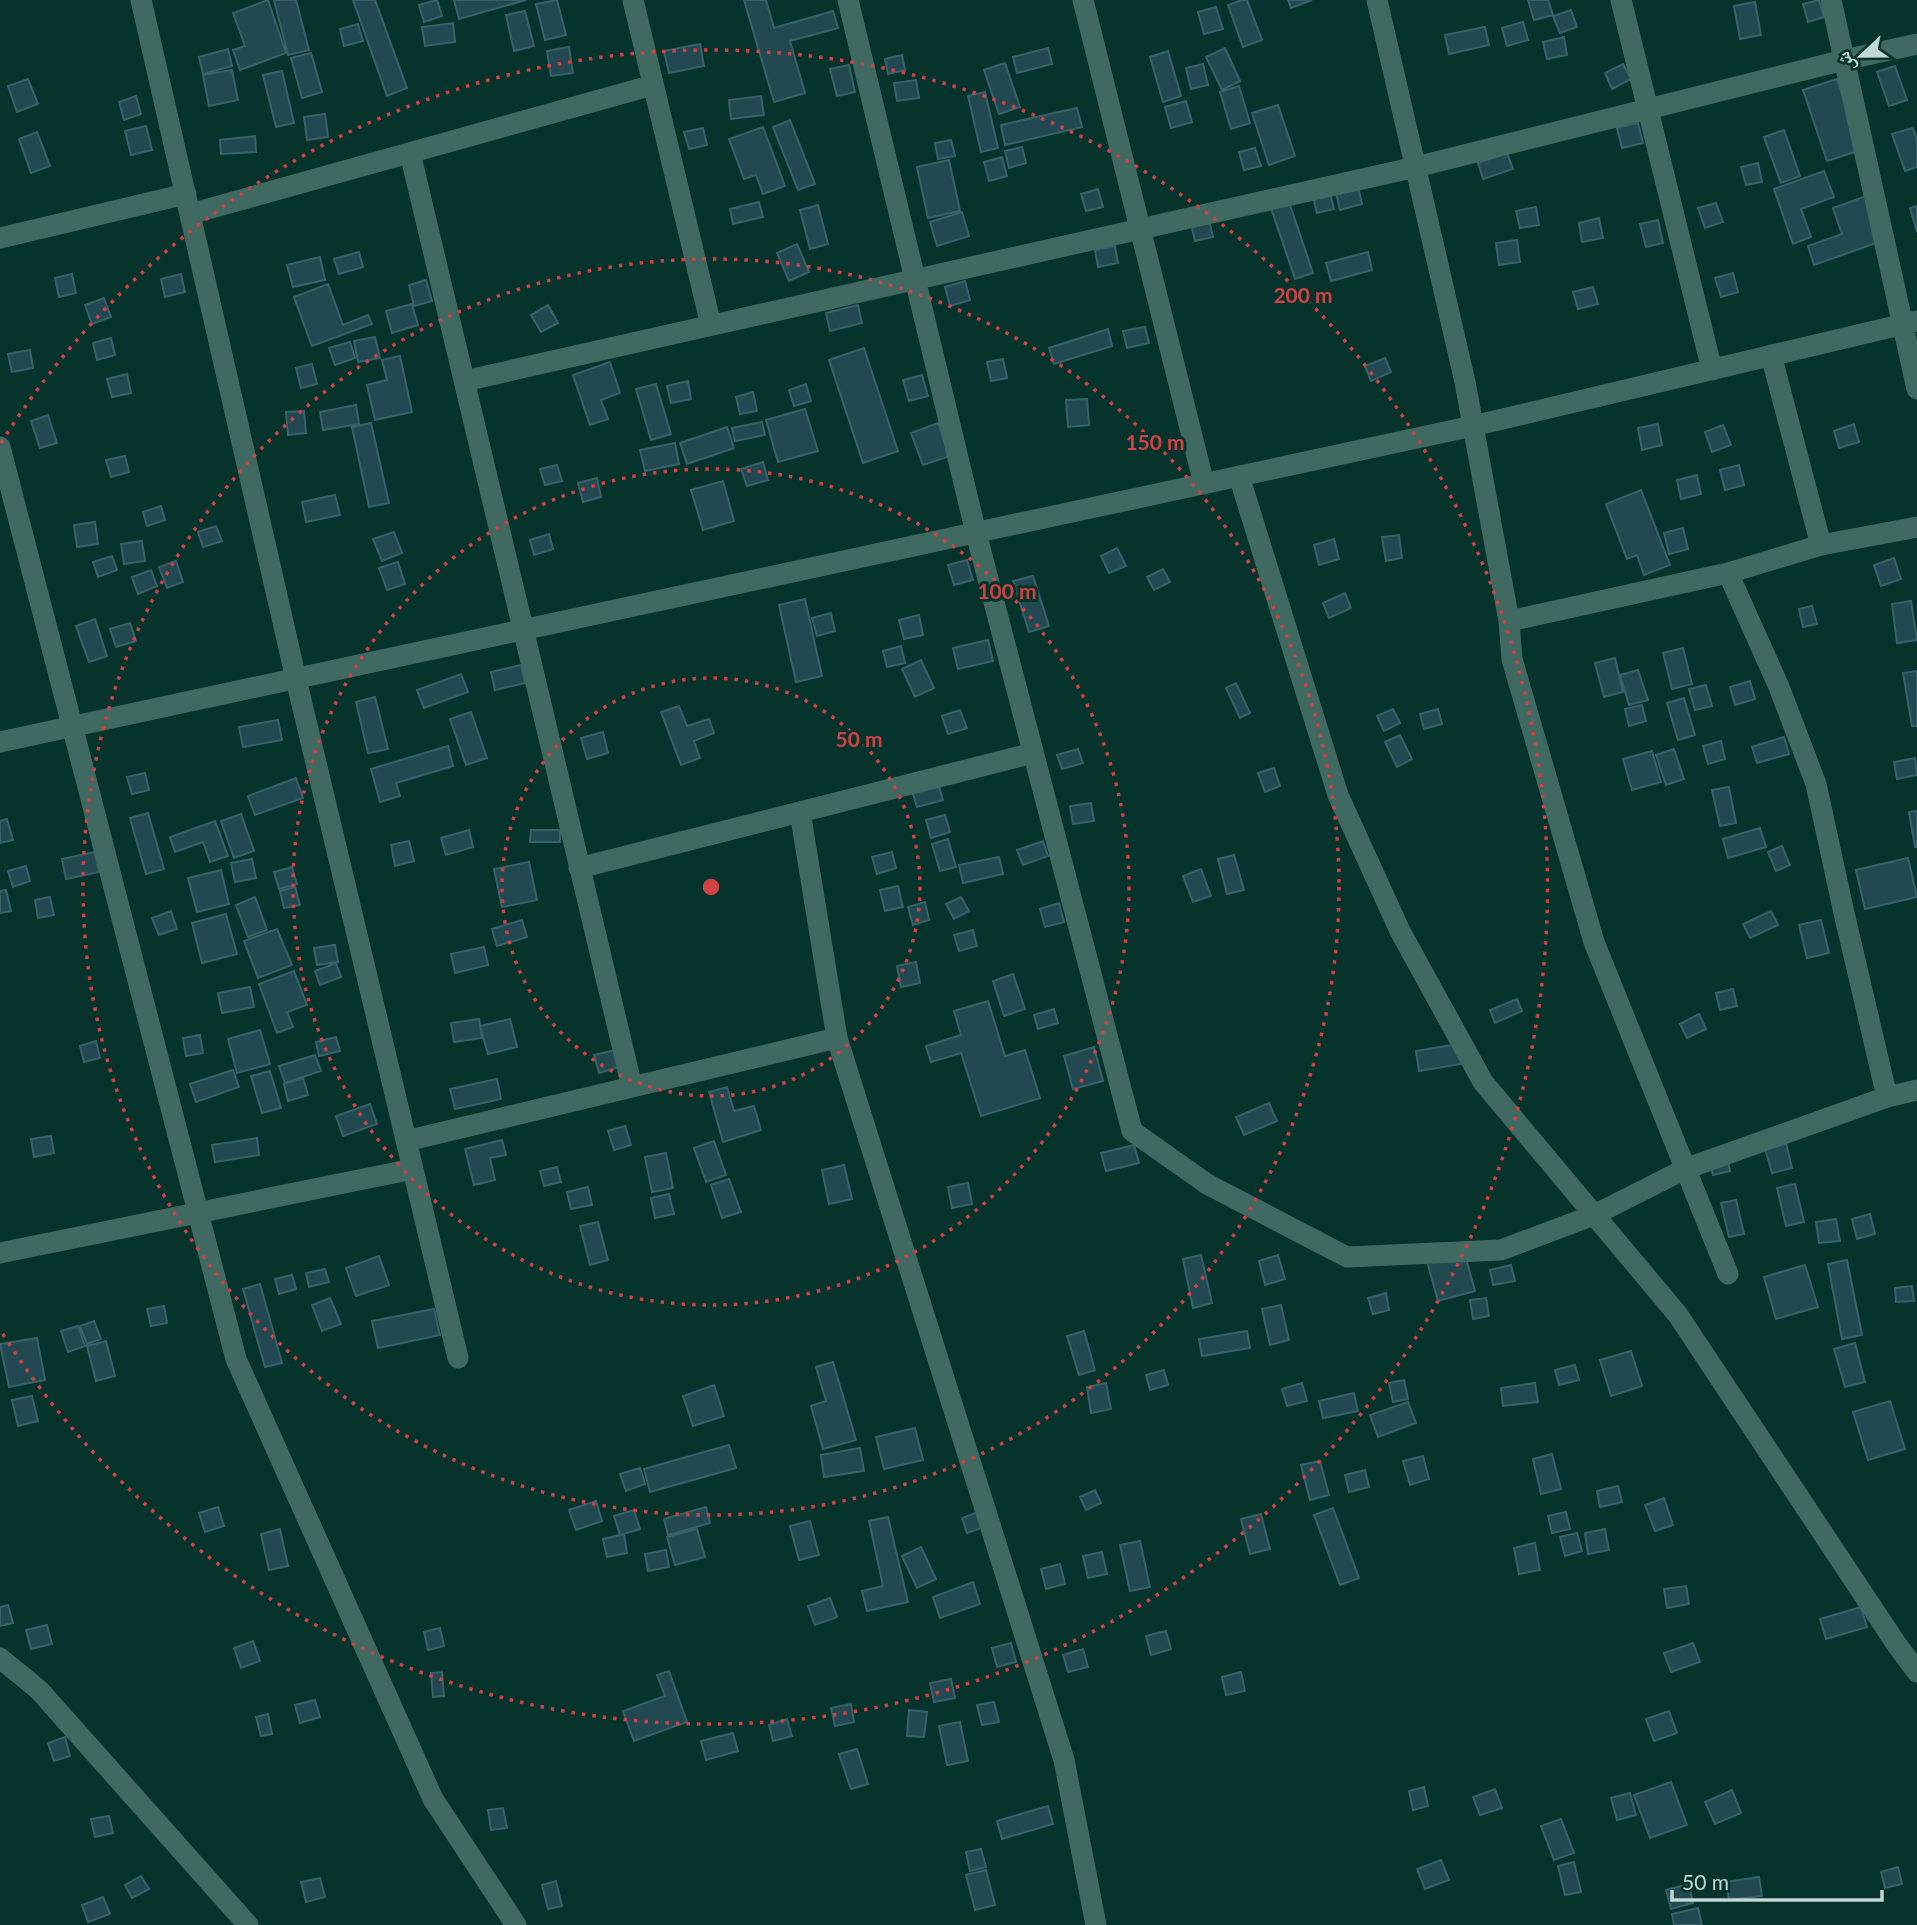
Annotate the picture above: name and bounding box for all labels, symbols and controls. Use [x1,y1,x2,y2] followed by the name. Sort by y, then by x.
[1826,21,1896,91] north arrow
[1830,49,1860,76] text: ش
[1273,282,1333,307] text: 200 m
[1125,429,1185,454] text: 150 m
[977,578,1037,603] text: 100 m
[835,726,883,751] text: 50 m
[699,875,723,899] centre of rings
[1672,1858,1882,1902] scale bar
[1682,1869,1729,1894] text: 50 m

